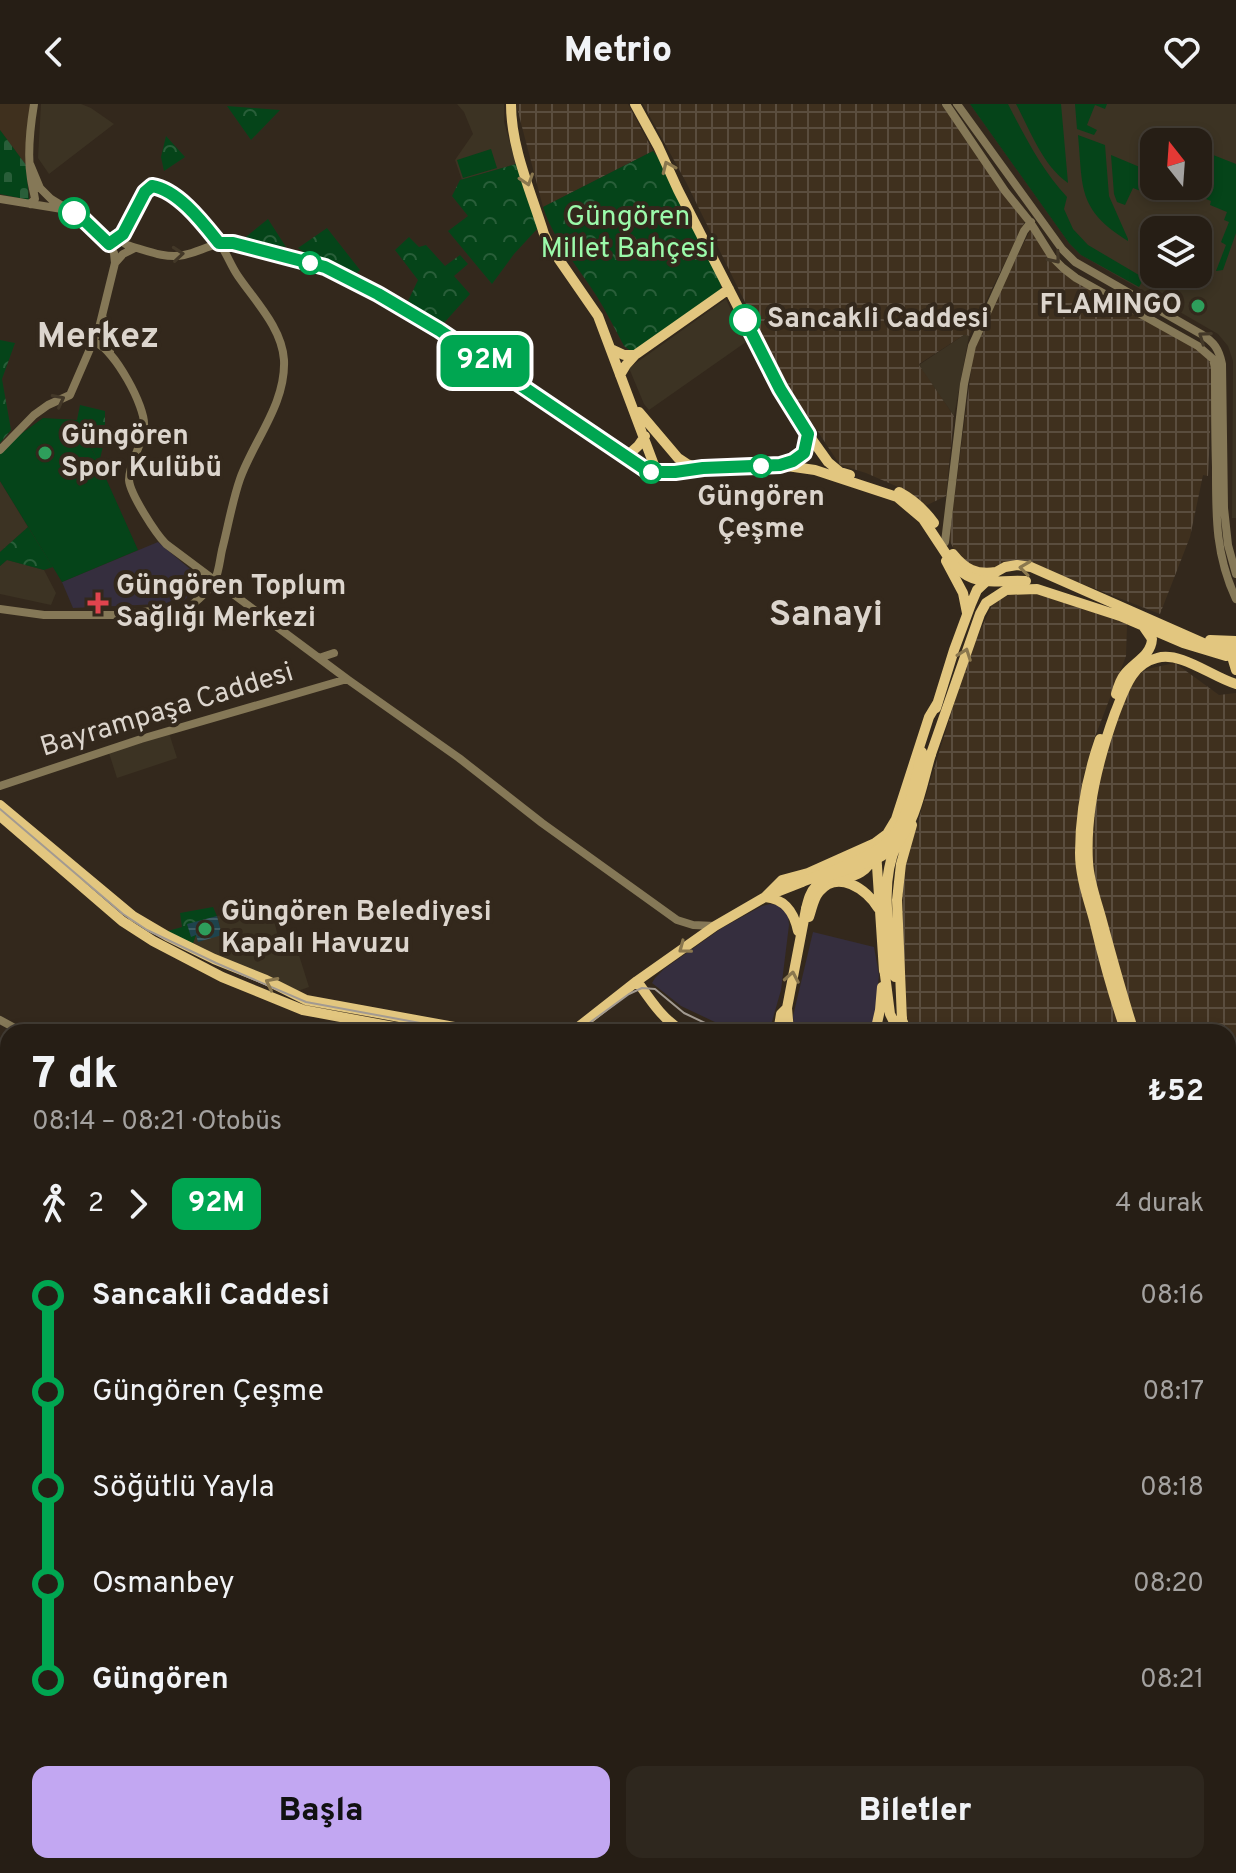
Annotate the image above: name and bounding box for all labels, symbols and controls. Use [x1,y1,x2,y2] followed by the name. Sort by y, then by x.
[564,29,672,75] text: Metrio
[32,30,76,74] icon: back
[1160,30,1204,74] icon: heart
[1140,128,1212,200] north arrow
[1140,128,1212,288] map controls
[661,161,677,175] one-way arrow
[518,173,534,186] one-way arrow
[59,198,89,228] unlabelled marker
[540,200,716,268] park label: Güngören Millet Bahçesi
[1140,216,1212,288] button: layers
[172,246,185,263] one-way arrow
[1045,249,1060,264] one-way arrow
[299,252,321,274] unlabelled marker
[1040,288,1182,324] place label: FLAMINGO
[1189,297,1207,315] marker: FLAMINGO
[767,302,989,338] place label: Sancakli Caddesi
[730,305,760,335] marker: Sancakli Caddesi
[37,315,159,361] district label: Merkez
[1199,332,1213,347] one-way arrow
[439,335,531,387] line badge: 92M
[457,343,514,379] text: 92M
[50,394,65,409] one-way arrow
[61,419,222,487] place label: Güngören Spor Kulübü
[36,444,54,462] marker: Güngören Spor Kulübü
[750,455,772,477] marker: Güngören Çeşme
[640,461,662,483] unlabelled marker
[697,480,825,548] place label: Güngören Çeşme
[1018,560,1031,577] one-way arrow
[116,569,346,637] place label: Güngören Toplum Sağlığı Merkezi
[87,592,109,614] marker: Güngören Toplum Sağlığı Merkezi
[769,593,883,639] district label: Sanayi
[955,648,972,662] one-way arrow
[36,655,298,767] street label: Bayrampaşa Caddesi
[221,895,492,963] place label: Güngören Belediyesi Kapalı Havuzu
[196,920,214,938] marker: Güngören Belediyesi Kapalı Havuzu
[679,938,693,953] one-way arrow
[783,970,800,984] one-way arrow
[265,978,279,993] one-way arrow
[32,1048,118,1104] text: 7 dk
[1148,1074,1204,1111] text: ₺52
[32,1106,282,1139] text: 08:14 – 08:21 · Otobüs
[32,1182,76,1226] icon: walk
[116,1182,160,1226] icon: forward
[188,1186,245,1222] text: 92M
[88,1188,104,1221] text: 2
[1115,1188,1204,1221] text: 4 durak
[92,1278,330,1315] text: Sancakli Caddesi
[1140,1280,1204,1313] text: 08:16
[92,1374,324,1411] text: Güngören Çeşme
[1142,1376,1204,1409] text: 08:17
[92,1470,274,1507] text: Söğütlü Yayla
[1140,1472,1204,1505] text: 08:18
[92,1566,235,1603] text: Osmanbey
[1133,1568,1204,1601] text: 08:20
[92,1662,229,1699] text: Güngören
[1140,1664,1204,1697] text: 08:21
[32,1766,610,1858] button: Başla
[626,1766,1204,1858] button: Biletler

